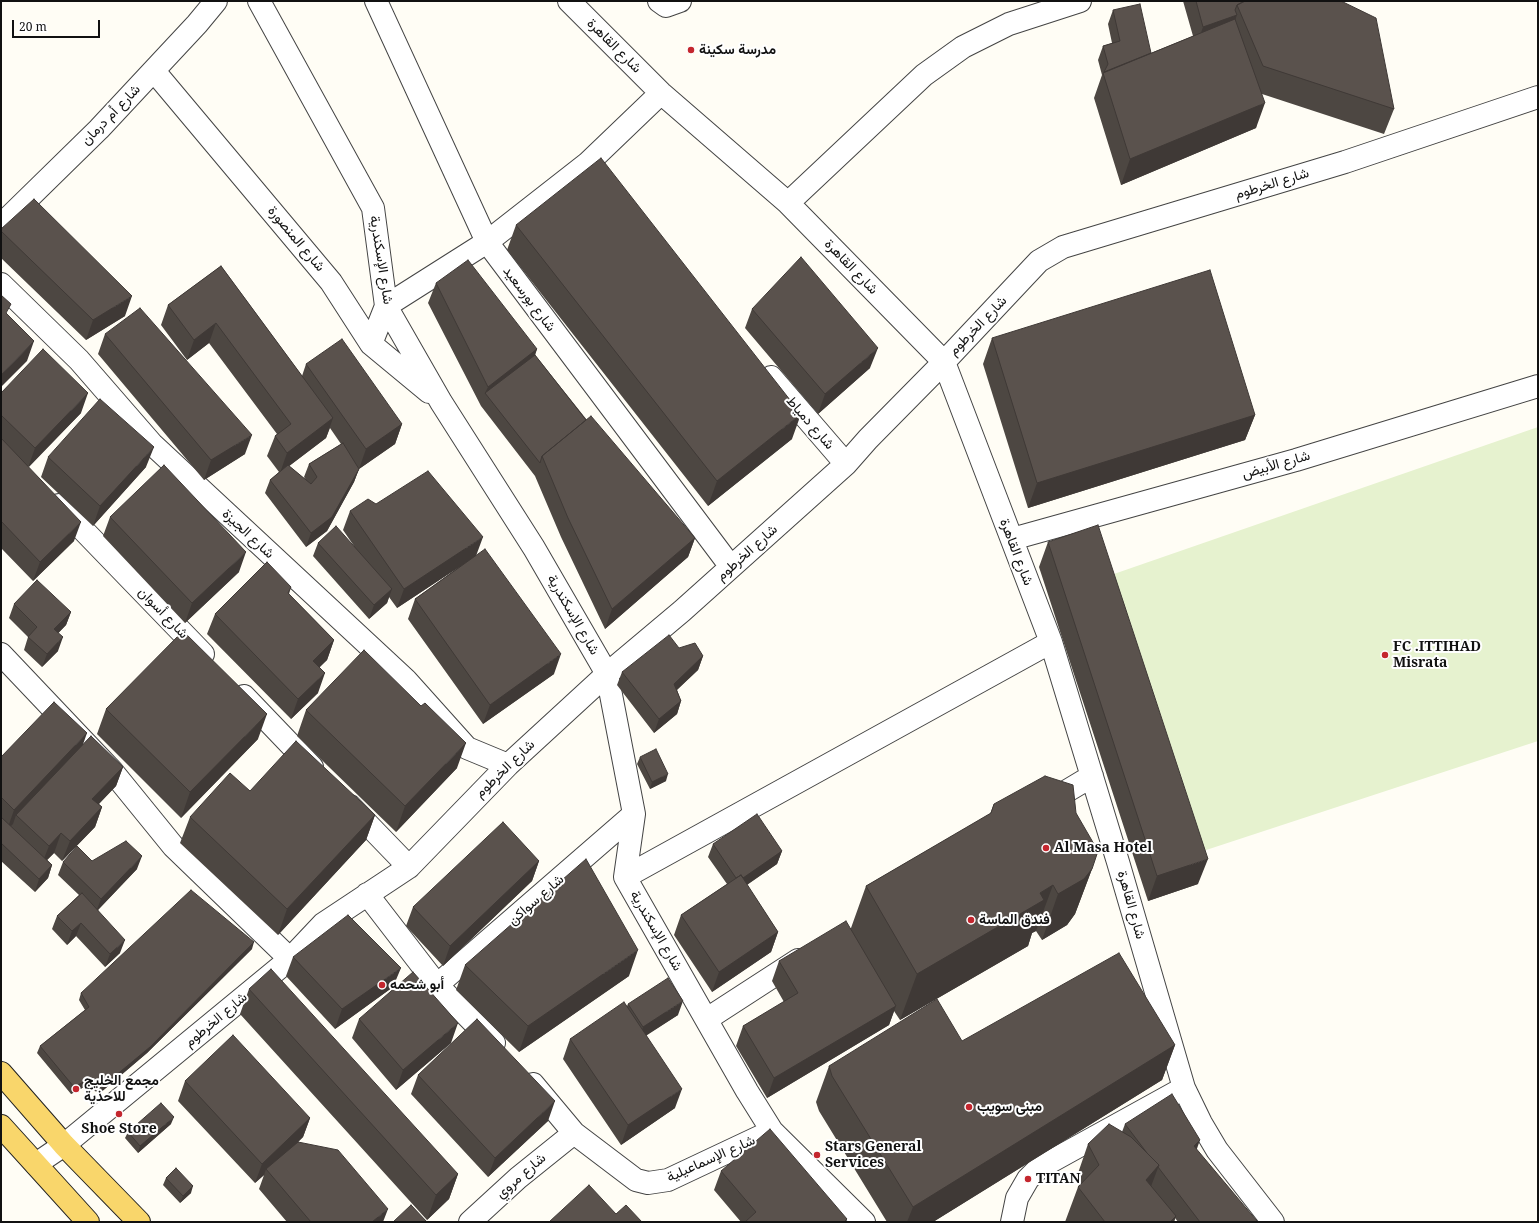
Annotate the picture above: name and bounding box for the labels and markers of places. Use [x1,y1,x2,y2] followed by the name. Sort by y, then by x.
[699,42,776,58] place label: مدرسة سكينة
[686,45,696,55] marker: مدرسة سكينة
[1393,639,1481,672] place label: FC .ITTIHAD Misrata
[1380,650,1390,660] marker: FC .ITTIHAD Misrata
[1054,840,1152,856] place label: Al Masa Hotel
[1041,843,1051,853] marker: Al Masa Hotel
[979,912,1050,928] place label: فندق الماسة
[966,915,976,925] marker: فندق الماسة
[390,977,444,993] place label: أبو شحمه
[377,980,387,990] marker: أبو شحمه
[84,1073,159,1106] place label: مجمع الخليج للاحذية
[71,1084,81,1094] marker: مجمع الخليج للاحذية
[977,1099,1042,1115] place label: مبنى سويب
[964,1102,974,1112] marker: مبنى سويب
[114,1109,124,1119] marker: Shoe Store
[81,1121,157,1137] place label: Shoe Store
[825,1139,921,1172] place label: Stars General Services
[812,1150,822,1160] marker: Stars General Services
[1036,1171,1081,1187] place label: TITAN
[1023,1174,1033,1184] marker: TITAN

